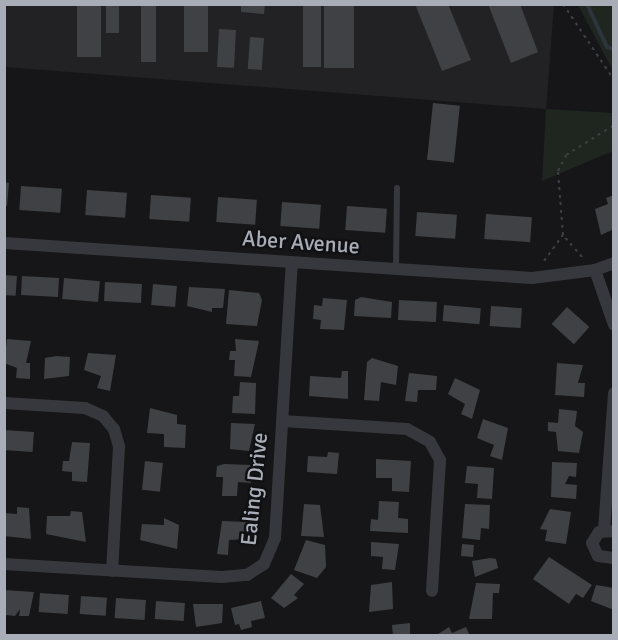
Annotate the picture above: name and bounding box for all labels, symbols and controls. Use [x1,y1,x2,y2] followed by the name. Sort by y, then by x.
[241,225,361,259] street label: Aber Avenue
[235,431,273,547] street label: Ealing Drive

